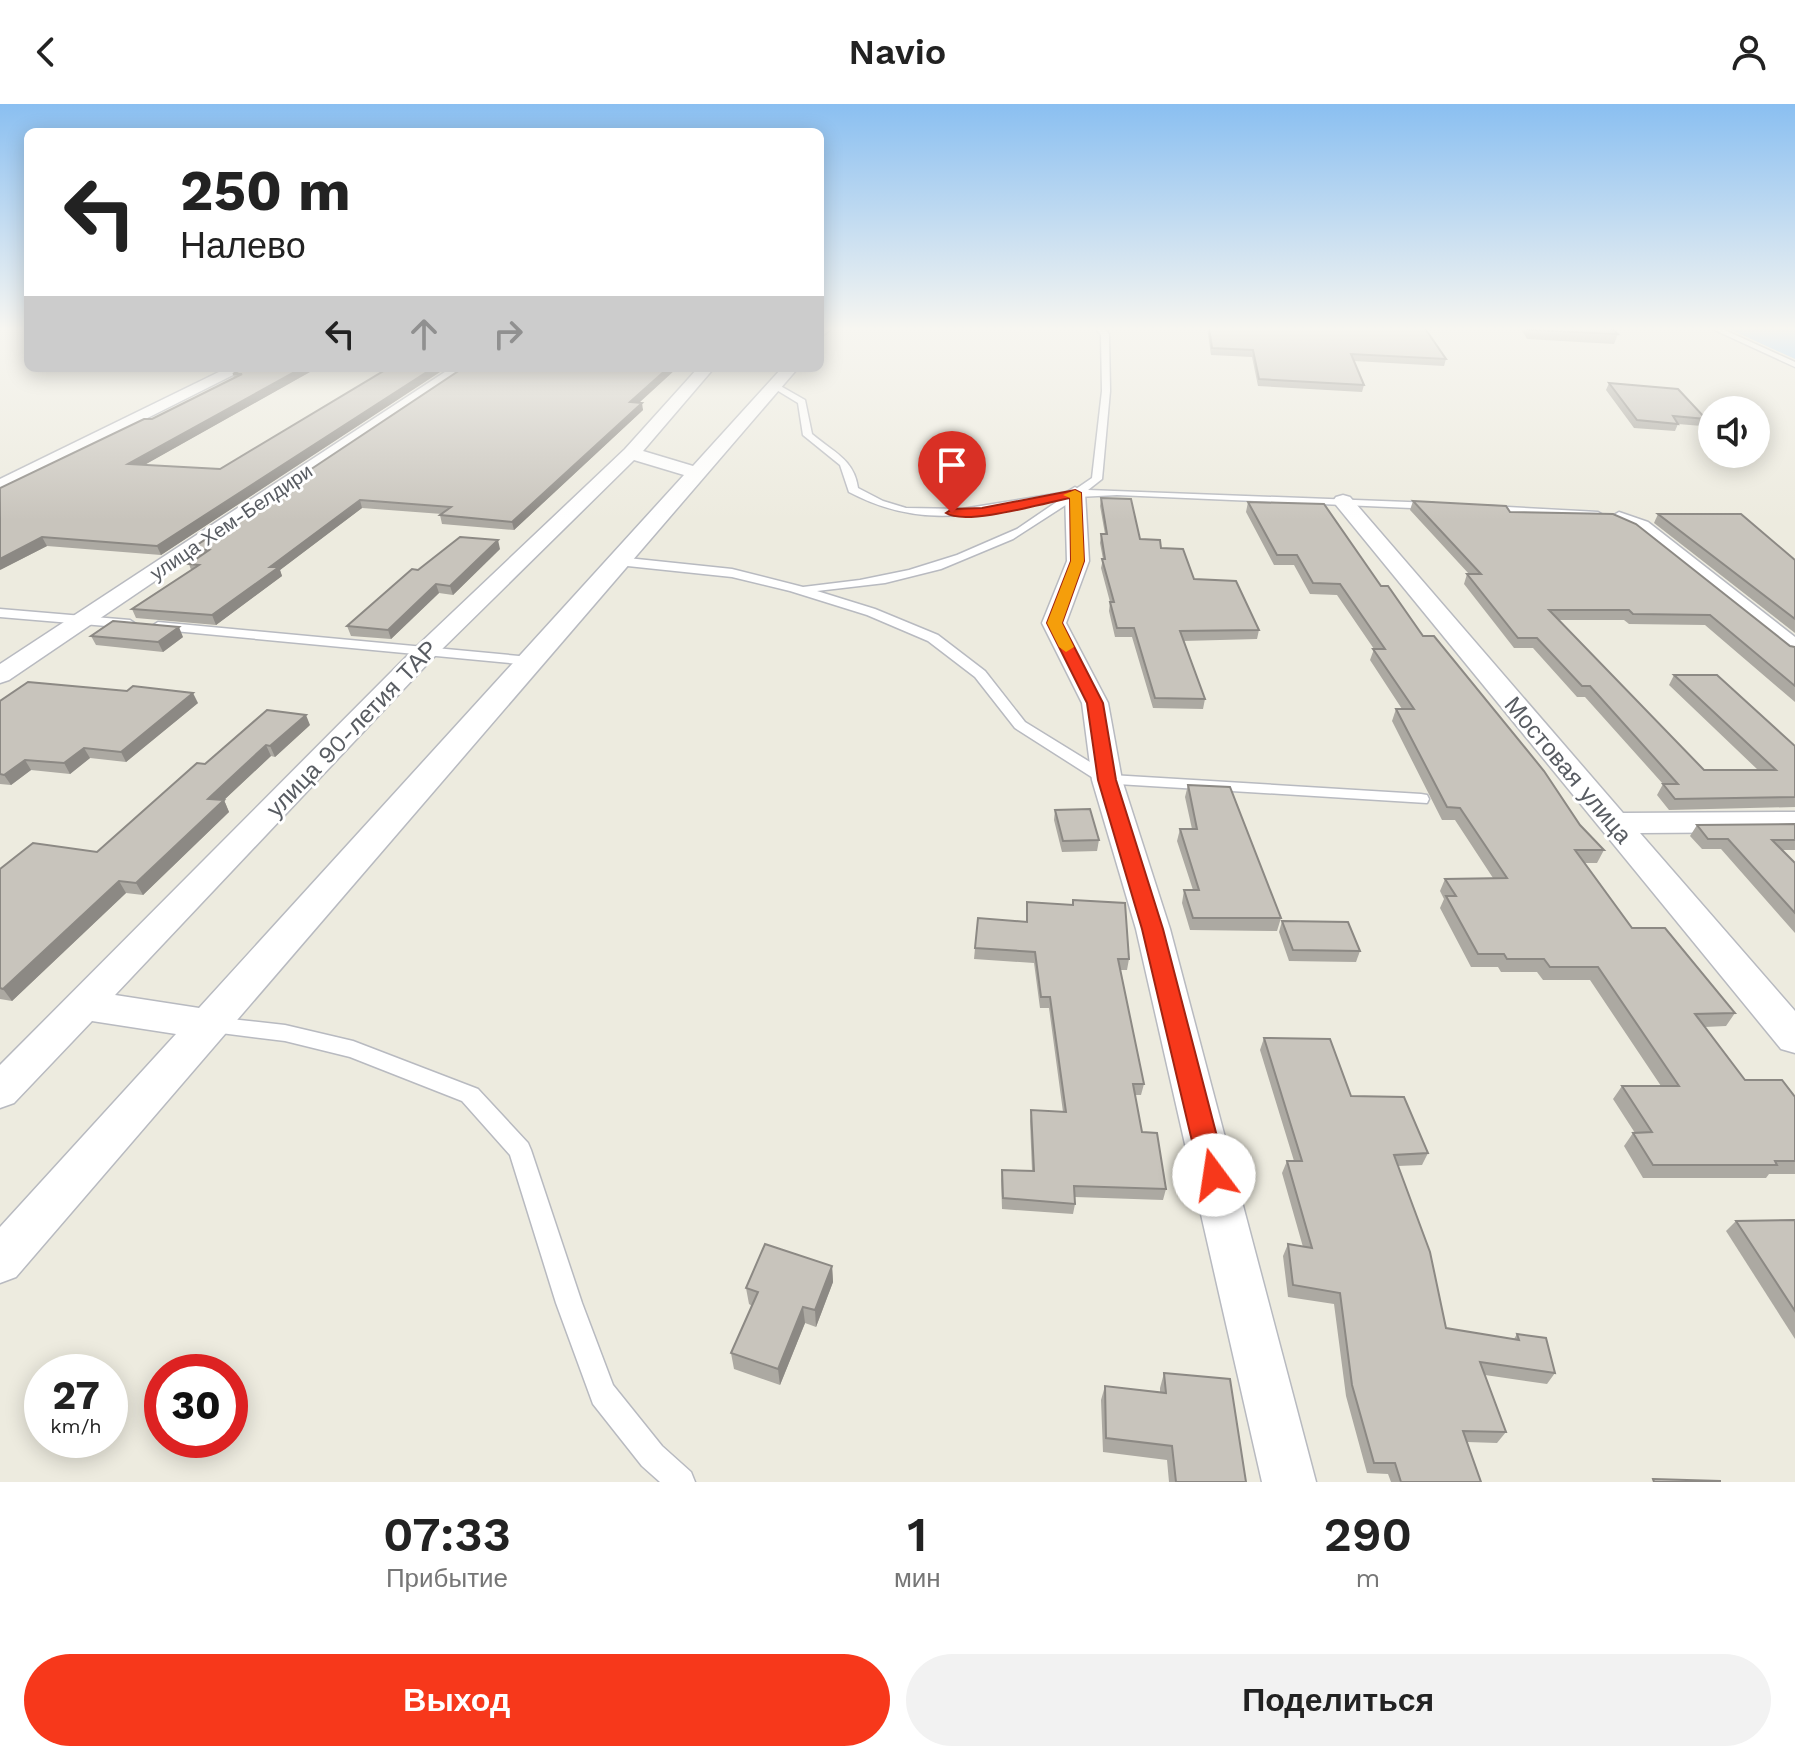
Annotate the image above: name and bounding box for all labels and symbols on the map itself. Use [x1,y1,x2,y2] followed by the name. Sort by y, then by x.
[918,431,986,513] pin
[145,459,317,585] street label: улица Хем-Белдири
[261,635,443,823] street label: улица 90-летия ТАР
[1499,691,1638,849] street label: Мостовая улица
[1172,1133,1256,1217] position arrow
[144,1354,248,1458] speed limit sign: 30

